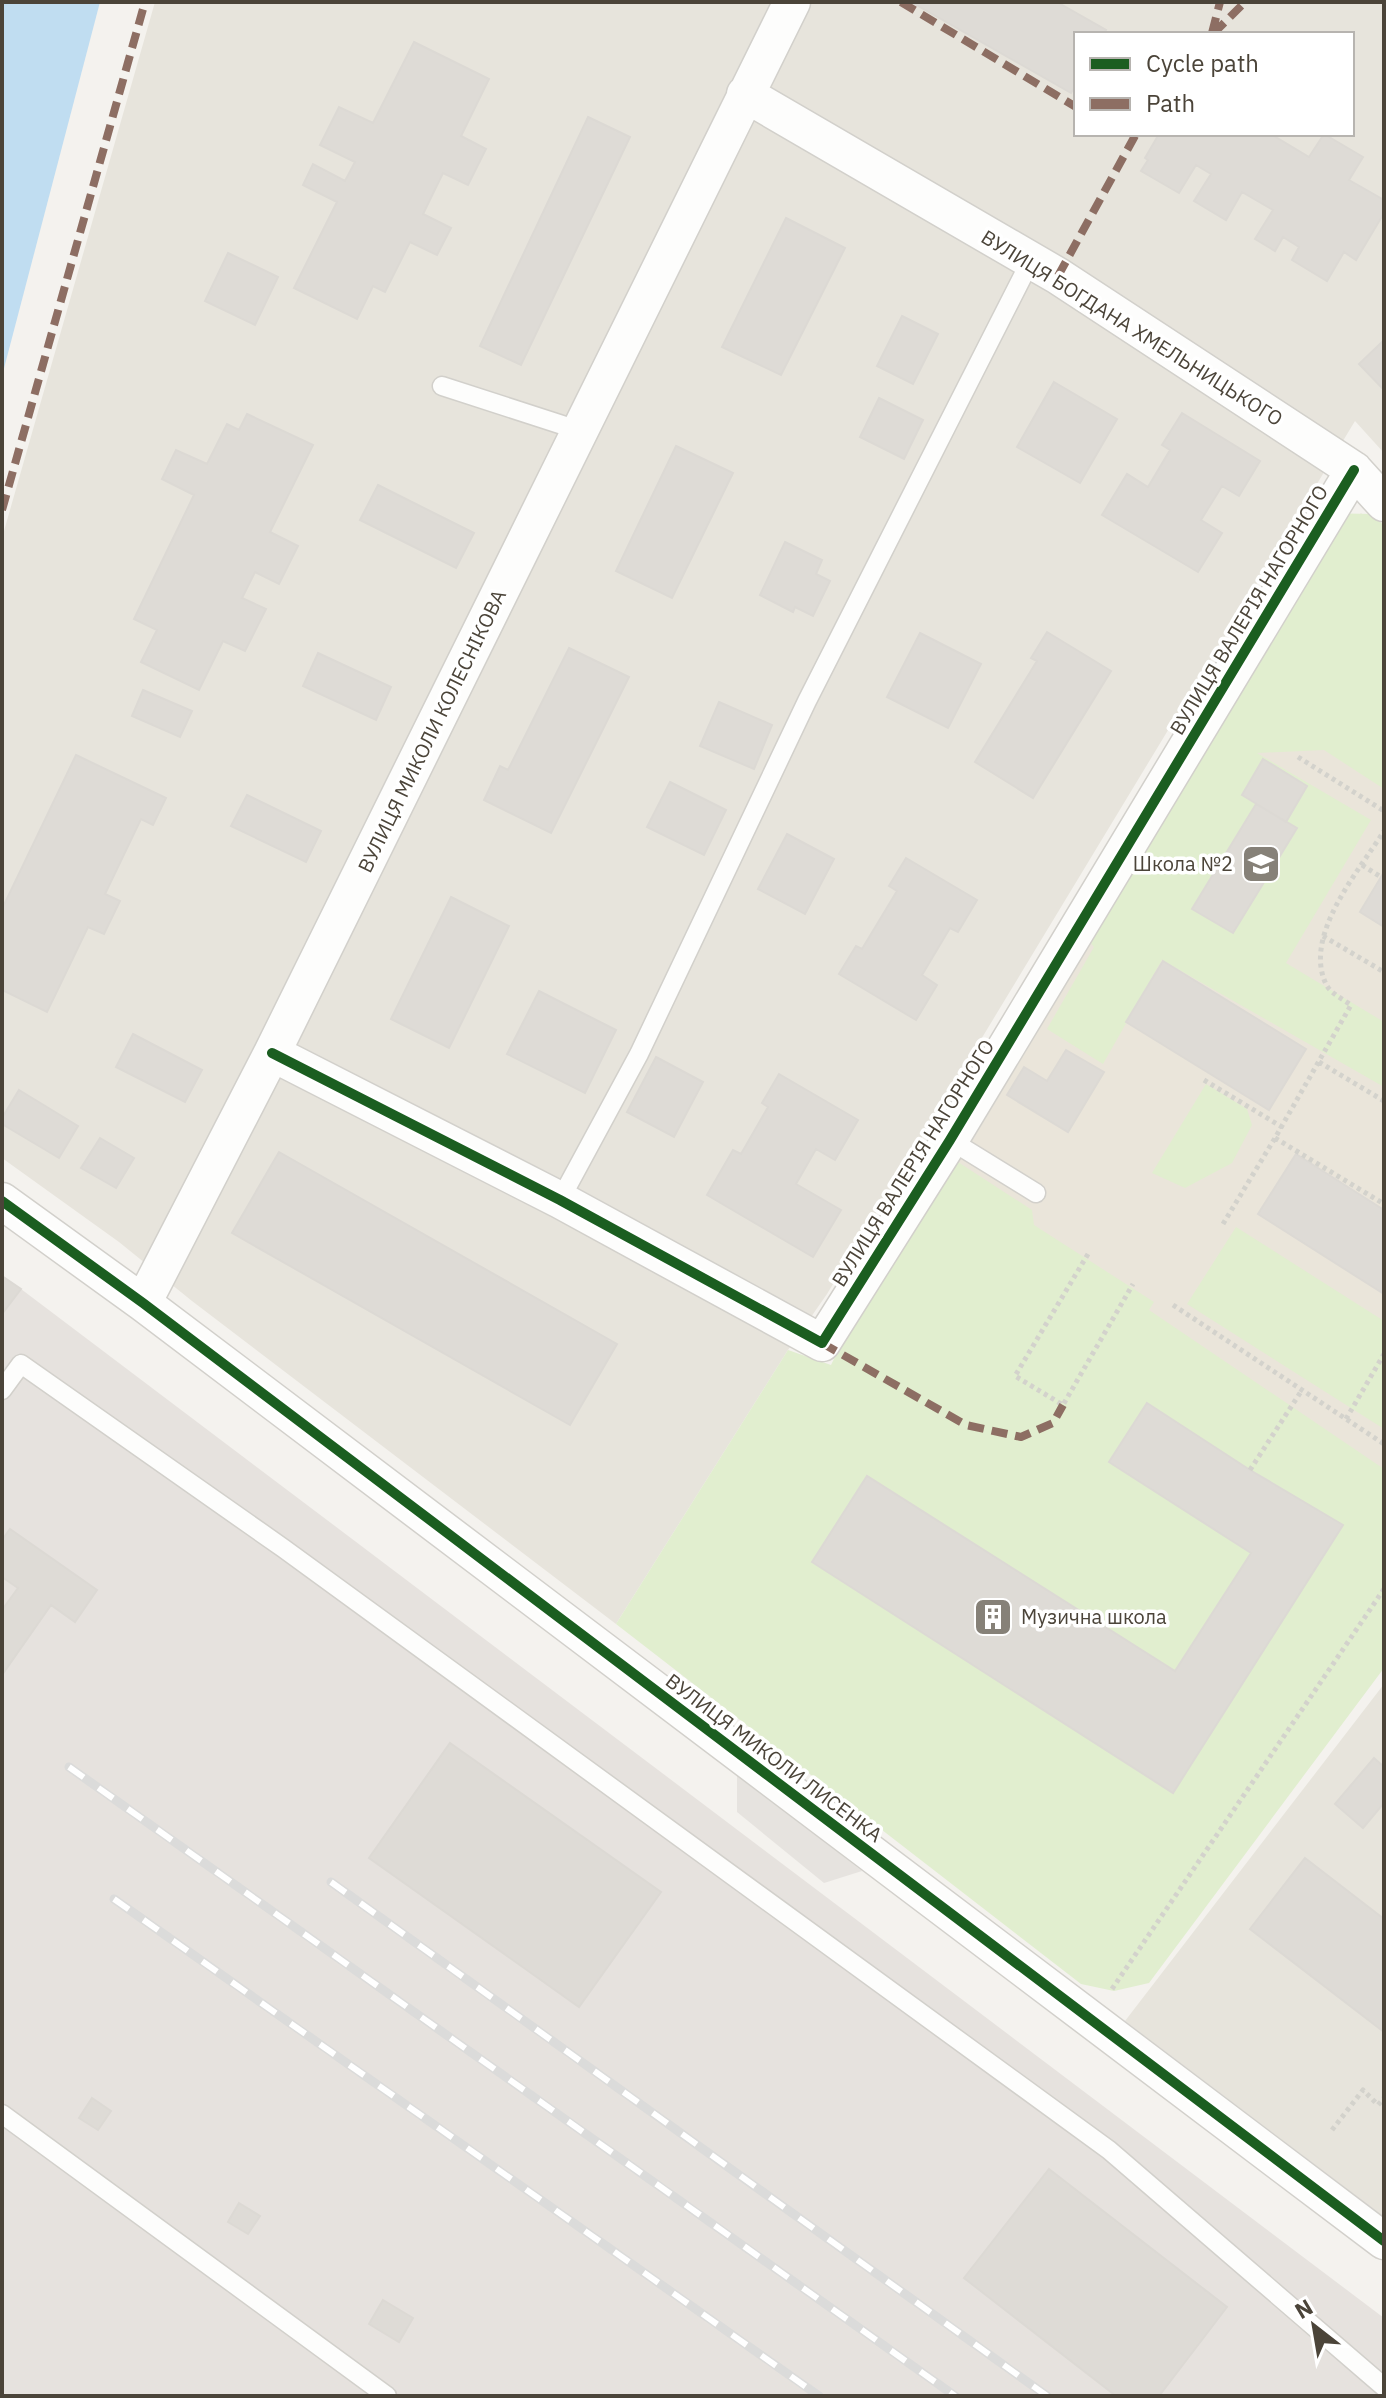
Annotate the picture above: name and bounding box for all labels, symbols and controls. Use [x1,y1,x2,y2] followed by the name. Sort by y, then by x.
[1074,32,1354,136] legend
[1146,47,1259,79] text: Cycle path
[1146,87,1195,119] text: Path
[976,223,1288,432] street label: ВУЛИЦЯ БОГДАНА ХМЕЛЬНИЦЬКОГО
[1163,480,1334,740] street label: ВУЛИЦЯ ВАЛЕРІЯ НАГОРНОГО
[351,585,512,877] street label: ВУЛИЦЯ МИКОЛИ КОЛЕСНІКОВА
[1240,843,1282,885] school or university icon: Школа №2
[1133,850,1233,877] place label: Школа №2
[825,1034,1000,1291] street label: ВУЛИЦЯ ВАЛЕРІЯ НАГОРНОГО
[972,1596,1014,1638] building icon: Музична школа
[1021,1603,1167,1630] place label: Музична школа
[660,1667,888,1848] street label: ВУЛИЦЯ МИКОЛИ ЛИСЕНКА
[1274,2286,1354,2366] north arrow
[1289,2292,1318,2325] text: N

